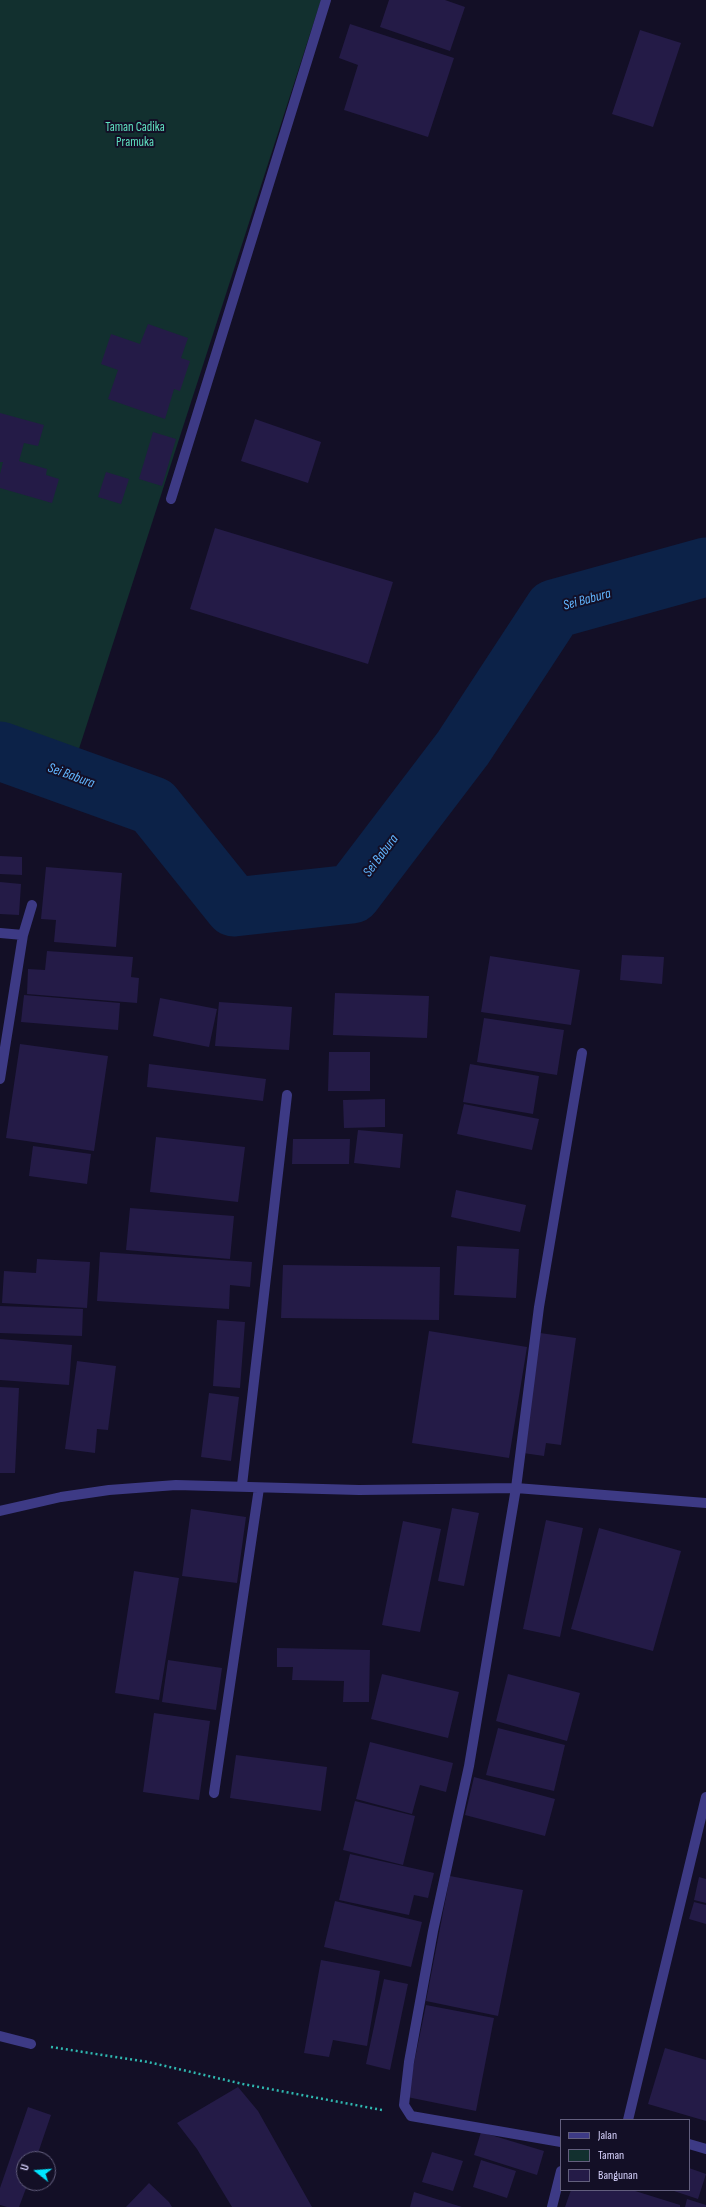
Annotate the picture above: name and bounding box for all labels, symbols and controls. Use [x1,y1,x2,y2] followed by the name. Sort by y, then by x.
[105,120,165,151] park label: Taman Cadika Pramuka
[561,586,613,614] water label: Sei Babura
[45,760,97,792] water label: Sei Babura
[360,832,402,880] water label: Sei Babura
[560,2119,690,2191] legend
[598,2128,617,2143] text: Jalan
[598,2148,624,2163] text: Taman
[16,2151,56,2191] north arrow
[18,2163,32,2172] text: U
[598,2168,638,2183] text: Bangunan

